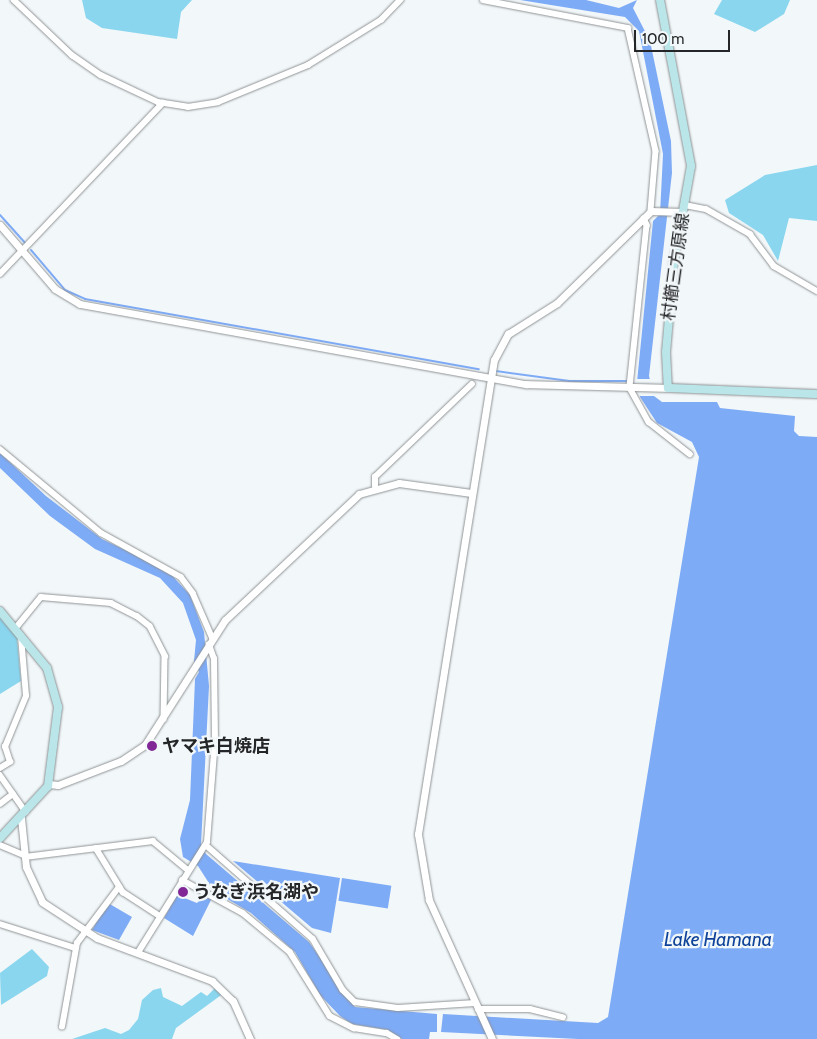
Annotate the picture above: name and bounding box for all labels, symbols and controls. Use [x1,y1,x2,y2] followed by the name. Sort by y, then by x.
[637,20,733,52] scale bar
[642,30,684,48] text: 100 m
[658,212,694,322] street label: 村櫛三方原線
[162,735,270,757] place label: ヤマキ白焼店
[146,740,158,752] marker: ヤマキ白焼店
[193,881,319,903] place label: うなぎ浜名湖や
[177,886,189,898] marker: うなぎ浜名湖や
[664,929,772,951] water label: Lake Hamana

